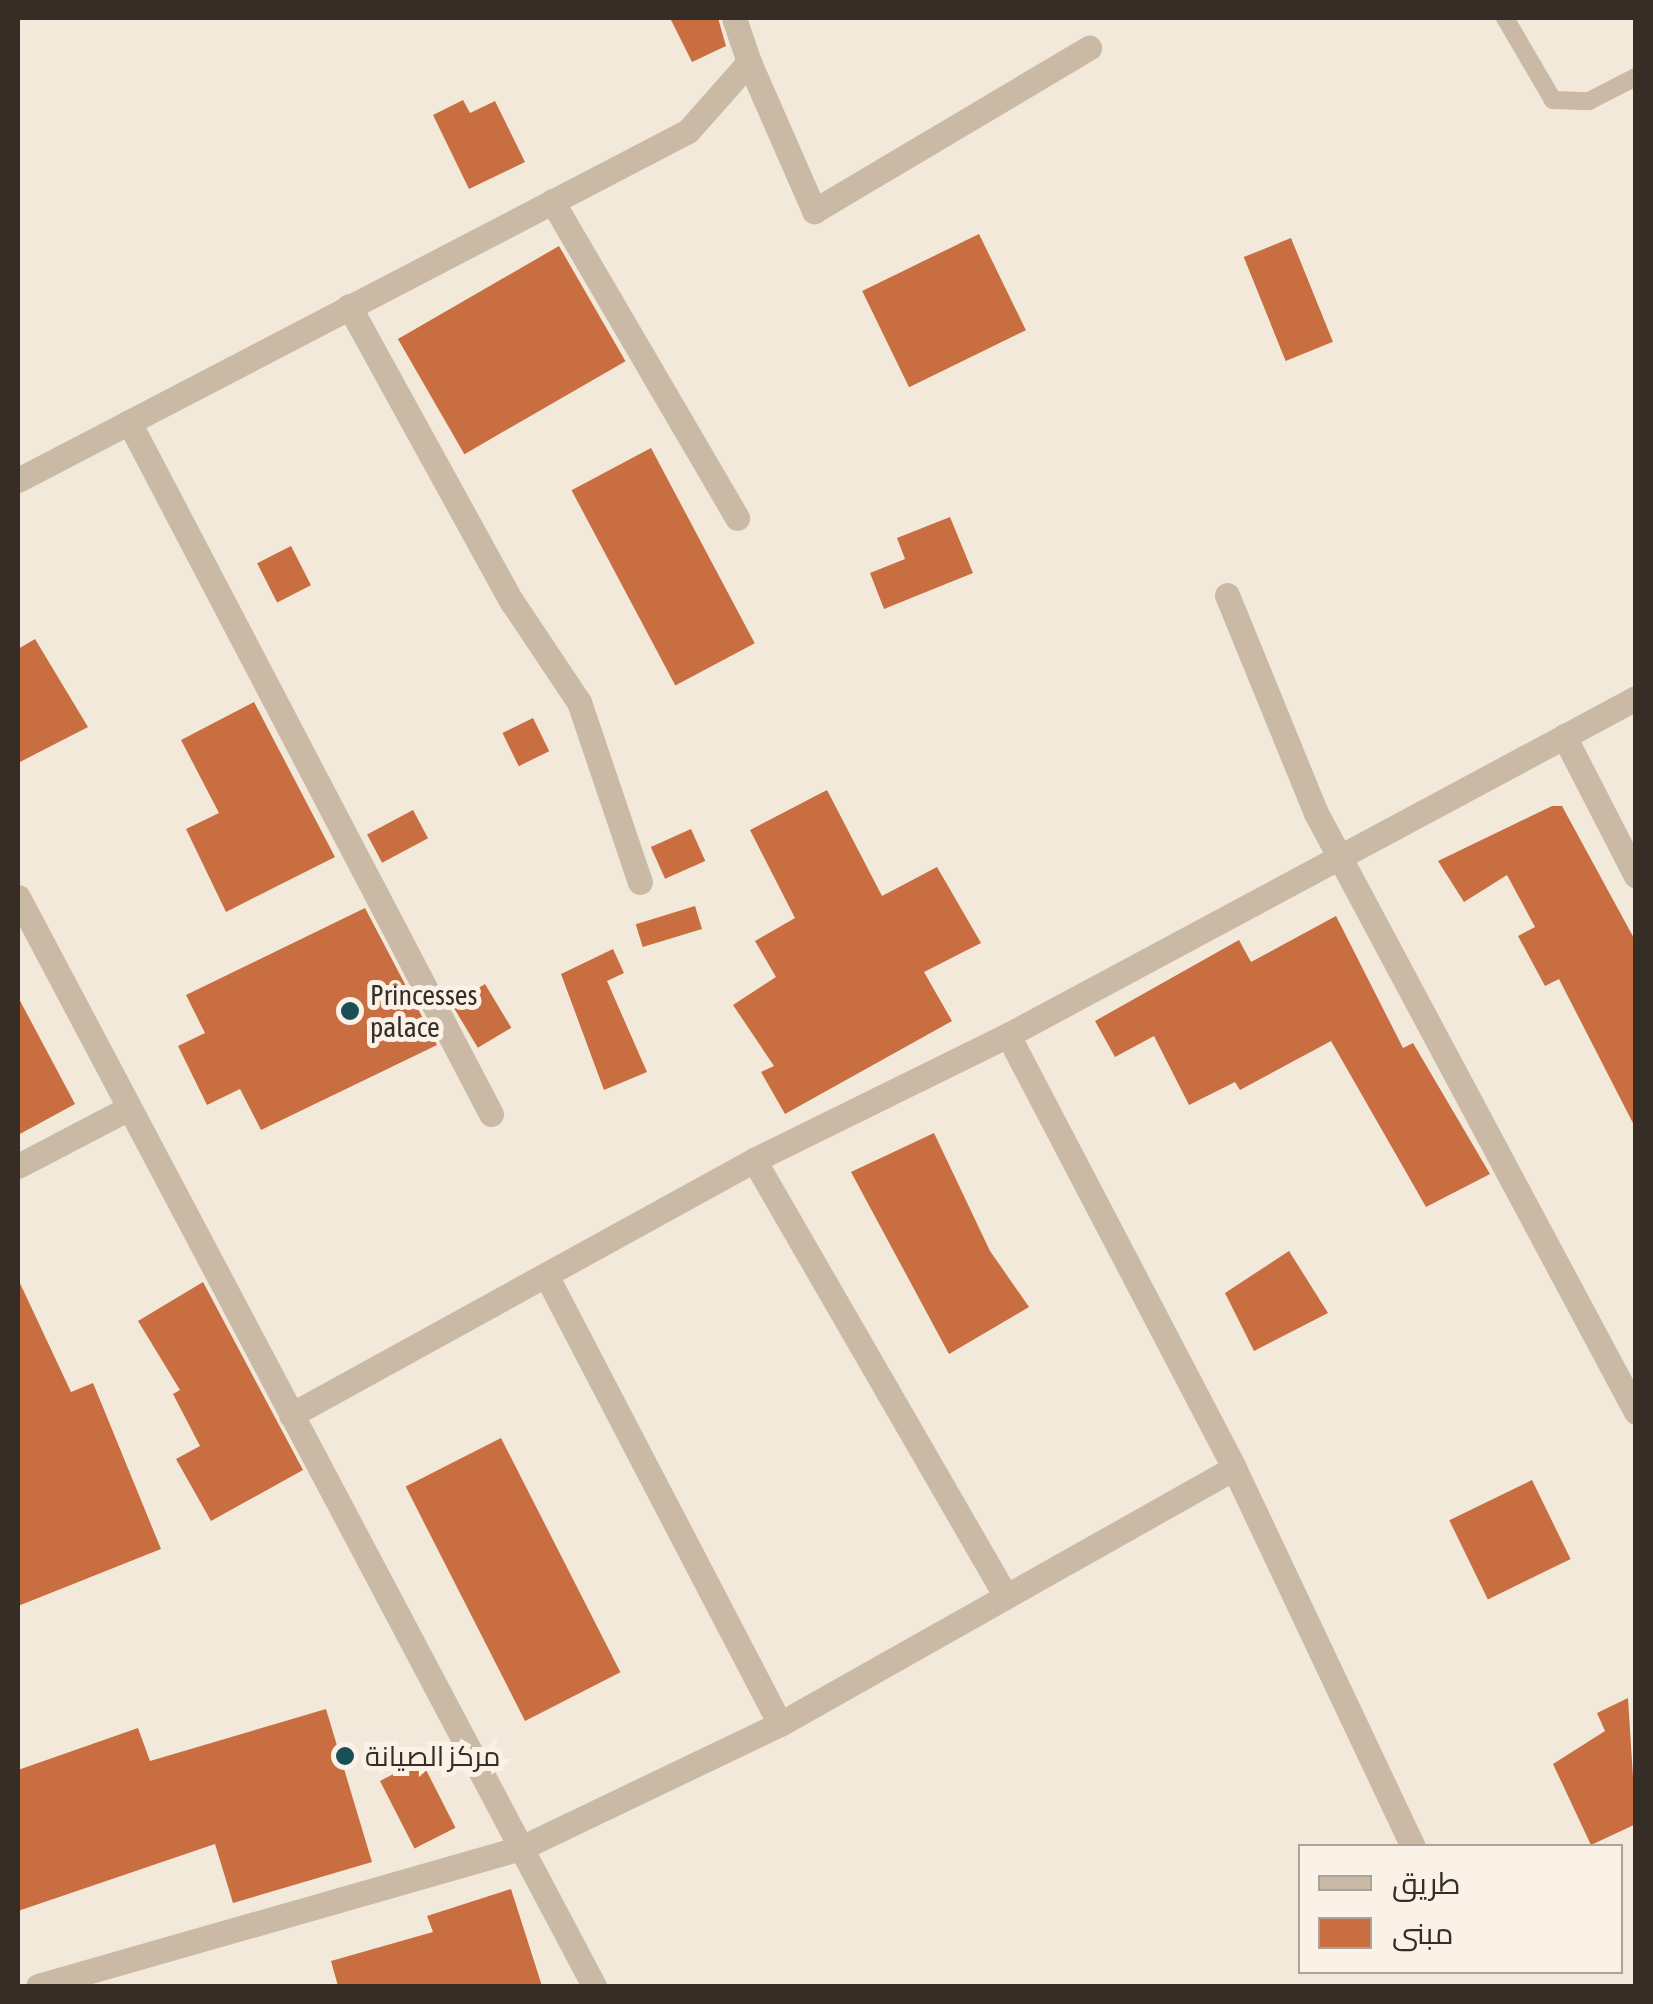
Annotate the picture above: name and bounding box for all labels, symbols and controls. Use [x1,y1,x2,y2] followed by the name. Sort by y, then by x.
[370,978,477,1044] place label: Princesses palace
[339,1000,361,1022] marker: Princesses palace
[365,1739,500,1773] place label: مركز الصيانة
[334,1745,356,1767] marker: مركز الصيانة
[1298,1844,1623,1974] legend
[1392,1866,1461,1900] text: طريق
[1392,1916,1453,1950] text: مبنى

